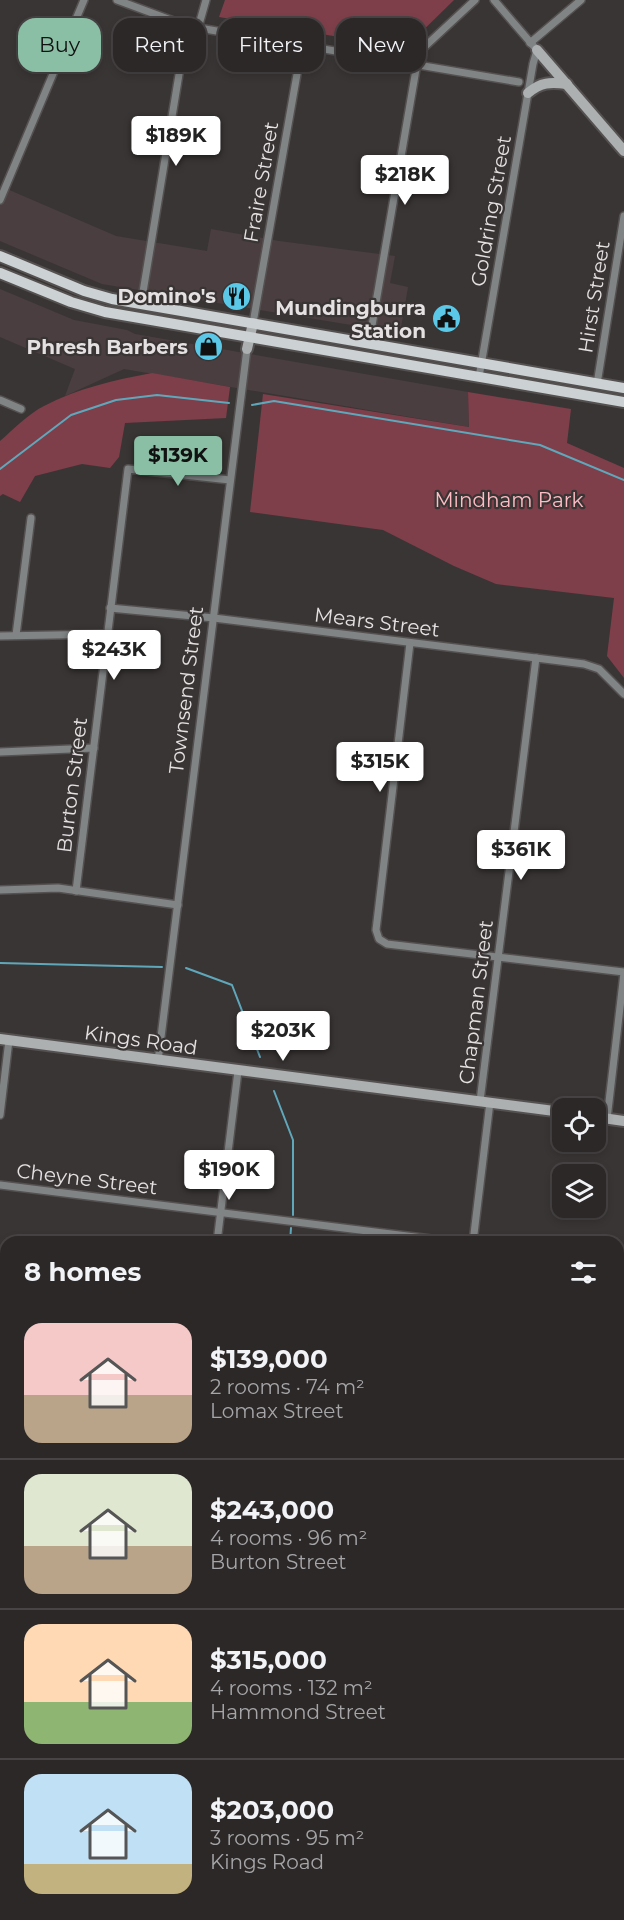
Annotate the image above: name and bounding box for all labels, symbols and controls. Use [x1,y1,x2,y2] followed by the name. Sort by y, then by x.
[18,18,101,72] chip: Buy
[113,18,206,72] chip: Rent
[218,18,324,72] chip: Filters
[336,18,426,72] chip: New
[134,116,218,167] pin: $189K
[239,120,283,244] street label: Fraire Street
[145,123,207,147] text: $189K
[466,134,516,288] street label: Goldring Street
[363,155,447,206] pin: $218K
[375,162,435,186] text: $218K
[573,239,615,355] street label: Hirst Street
[221,280,253,312] restaurant icon: Domino's
[117,284,216,308] place label: Domino's
[275,296,426,343] place label: Mundingburra Station
[431,303,463,335] public building icon: Mundingburra Station
[193,331,225,363] shop icon: Phresh Barbers
[27,335,188,359] place label: Phresh Barbers
[136,436,220,487] pin: $139K
[148,443,208,467] text: $139K
[434,488,584,512] park label: Mindham Park
[313,602,441,642] street label: Mears Street
[164,605,208,775] street label: Townsend Street
[72,630,156,681] pin: $243K
[82,637,146,661] text: $243K
[52,716,92,854] street label: Burton Street
[338,742,422,793] pin: $315K
[350,749,410,773] text: $315K
[479,830,563,881] pin: $361K
[491,837,551,861] text: $361K
[454,918,498,1086] street label: Chapman Street
[241,1011,325,1062] pin: $203K
[251,1018,315,1042] text: $203K
[83,1020,199,1060] street label: Kings Road
[552,1098,606,1218] map controls
[552,1098,606,1152] button: locate
[187,1150,271,1201] pin: $190K
[198,1157,260,1181] text: $190K
[15,1158,159,1200] street label: Cheyne Street
[552,1164,606,1218] button: layers
[24,1256,141,1288] text: 8 homes
[567,1256,600,1289] icon: filters
[210,1343,328,1375] text: $139,000
[72,1347,144,1419] icon: home
[210,1375,365,1399] text: 2 rooms · 74 m²
[210,1399,344,1423] text: Lomax Street
[210,1494,334,1526] text: $243,000
[72,1498,144,1570] icon: home
[210,1526,367,1550] text: 4 rooms · 96 m²
[210,1550,346,1574] text: Burton Street
[210,1644,327,1676] text: $315,000
[72,1648,144,1720] icon: home
[210,1676,373,1700] text: 4 rooms · 132 m²
[210,1700,386,1724] text: Hammond Street
[210,1794,334,1826] text: $203,000
[72,1798,144,1870] icon: home
[210,1826,364,1850] text: 3 rooms · 95 m²
[210,1850,324,1874] text: Kings Road

